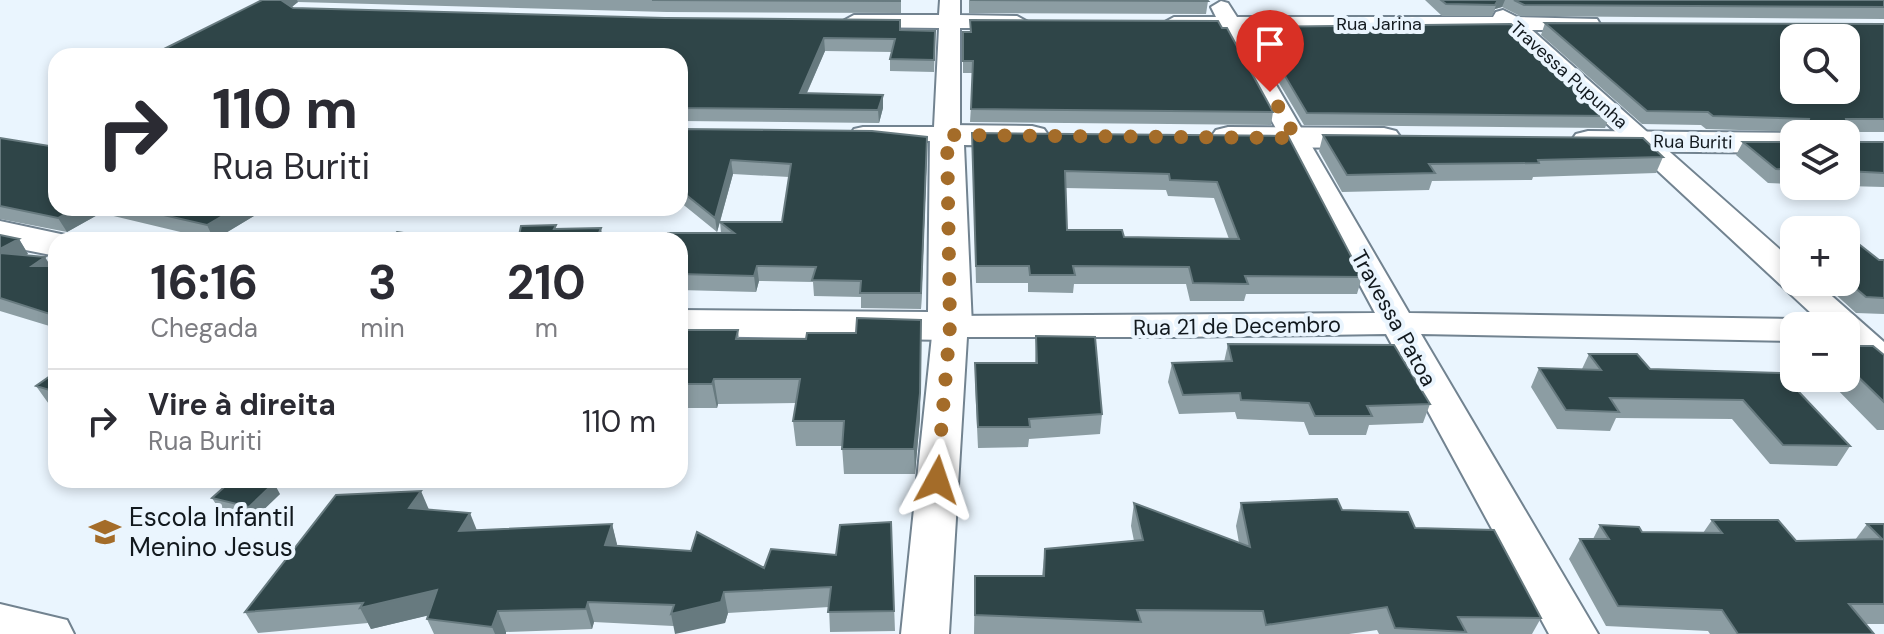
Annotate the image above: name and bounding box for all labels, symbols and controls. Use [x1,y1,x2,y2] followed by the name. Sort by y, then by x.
[1236,10,1304,92] pin
[1336,12,1422,36] street label: Rua Jarina
[1505,16,1633,134] street label: Travessa Pupunha
[1248,22,1292,66] icon: arrive
[1780,24,1860,392] map controls
[1780,24,1860,104] button: search
[212,72,358,145] text: 110 m
[80,80,184,184] icon: right
[1780,120,1860,200] button: layers
[1653,129,1733,155] street label: Rua Buriti
[212,143,370,190] text: Rua Buriti
[1780,216,1860,296] button: +
[1345,245,1443,391] street label: Travessa Patoa
[150,251,258,314] text: 16:16
[368,251,397,314] text: 3
[507,251,586,314] text: 210
[1133,310,1341,342] street label: Rua 21 de Decembro
[150,311,258,345] text: Chegada
[360,311,405,345] text: min
[535,311,558,345] text: m
[1780,312,1860,392] button: −
[148,385,336,424] text: Vire à direita
[80,399,124,443] icon: right
[582,402,656,441] text: 110 m
[148,424,262,458] text: Rua Buriti
[895,438,979,522] position arrow
[129,500,295,564] place label: Escola Infantil Menino Jesus
[88,515,122,549] school or university icon: Escola Infantil Menino Jesus

